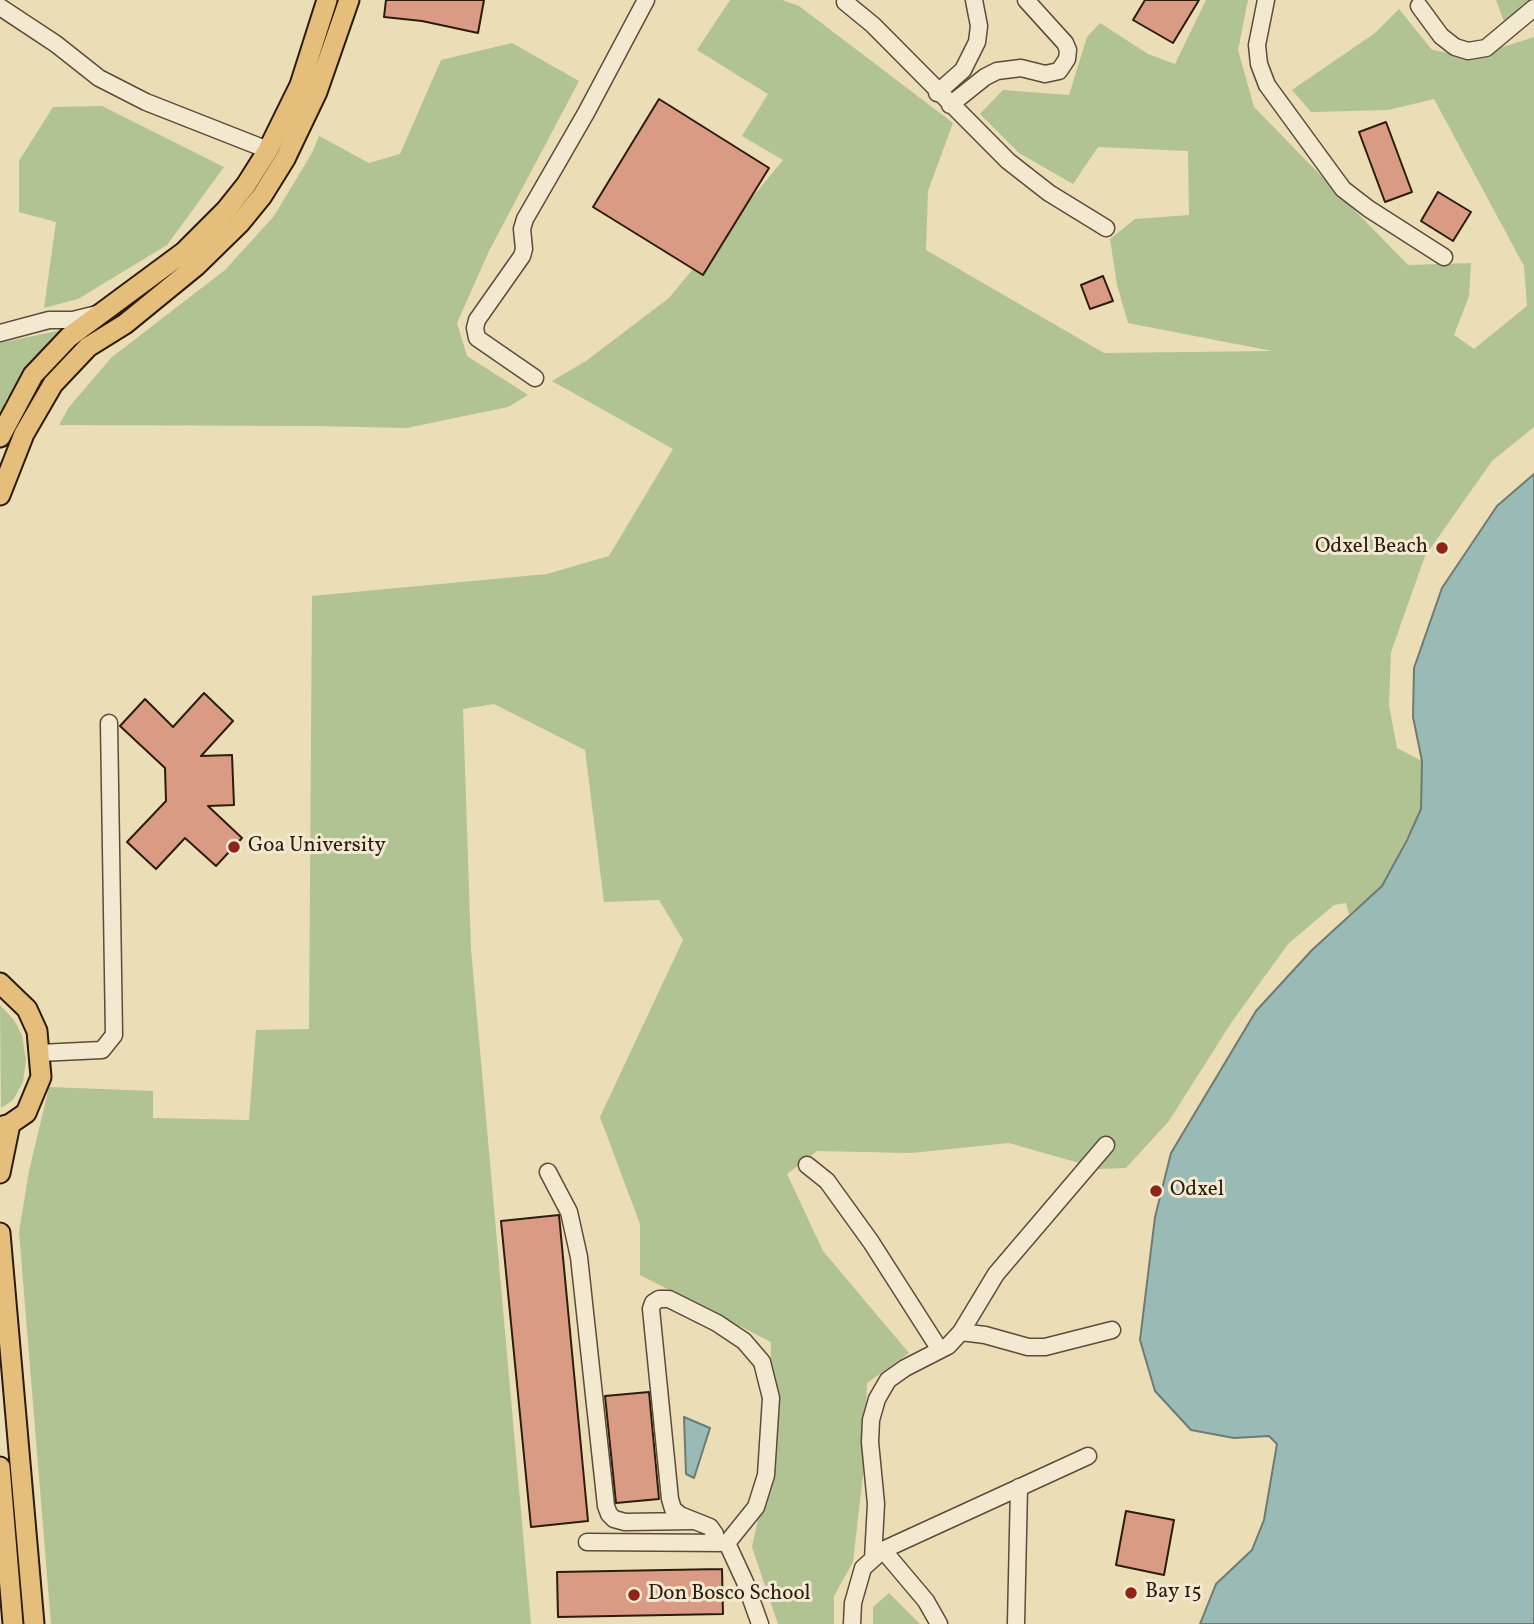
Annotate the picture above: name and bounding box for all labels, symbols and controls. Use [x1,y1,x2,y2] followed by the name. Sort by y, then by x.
[1315,535,1428,561] place label: Odxel Beach
[1434,540,1450,556] marker: Odxel Beach
[248,834,386,860] place label: Goa University
[226,839,242,855] marker: Goa University
[1170,1178,1224,1204] place label: Odxel
[1148,1183,1164,1199] marker: Odxel
[1145,1580,1202,1606] place label: Bay 15
[648,1582,811,1608] place label: Don Bosco School
[1123,1585,1139,1601] marker: Bay 15
[626,1587,642,1603] marker: Don Bosco School

